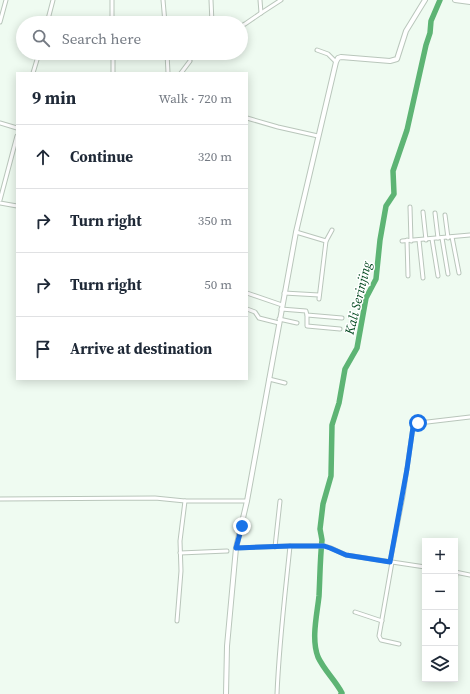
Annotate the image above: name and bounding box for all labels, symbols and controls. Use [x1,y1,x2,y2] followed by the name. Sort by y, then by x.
[16,16,248,60] search box
[30,27,52,49] icon: search
[62,28,141,49] text: Search here
[32,86,76,110] text: 9 min
[159,90,232,107] text: Walk · 720 m
[32,146,54,168] icon: ahead
[70,146,133,167] text: Continue
[198,148,232,165] text: 320 m
[32,210,54,232] icon: right
[70,210,142,231] text: Turn right
[198,212,232,229] text: 350 m
[340,259,375,337] water label: Kali Serinjing
[32,274,54,296] icon: right
[70,274,142,295] text: Turn right
[204,276,232,293] text: 50 m
[32,338,54,360] icon: arrive
[70,338,212,359] text: Arrive at destination
[409,414,427,432] route start
[233,517,251,535] route end
[422,538,458,682] map controls
[422,538,458,574] button: +
[422,574,458,610] button: −
[422,610,458,646] button: locate
[422,646,458,682] button: layers

